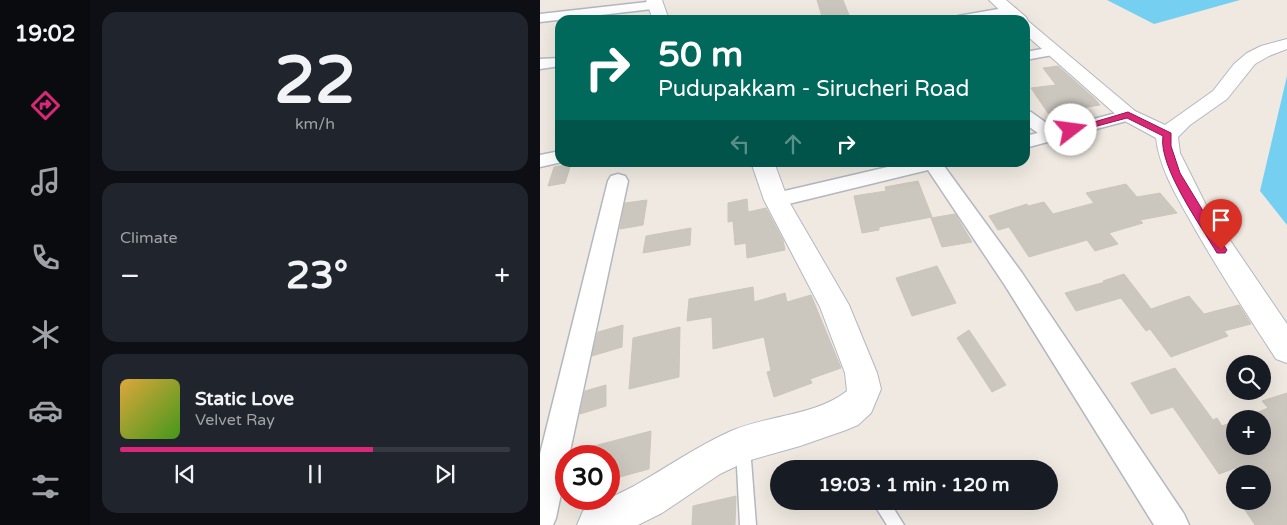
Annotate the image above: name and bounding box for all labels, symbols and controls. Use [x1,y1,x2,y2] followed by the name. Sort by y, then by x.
[15,21,75,47] text: 19:02
[658,34,743,76] text: 50 m
[575,35,640,100] icon: right
[274,42,356,121] text: 22
[658,76,969,102] text: Pudupakkam - Sirucheri Road
[28,88,63,123] icon: directions
[1044,103,1096,155] position arrow
[295,114,335,134] text: km/h
[726,130,754,158] icon: left
[779,130,807,158] icon: ahead
[832,130,860,158] icon: right
[28,164,63,199] icon: music
[1200,199,1242,250] pin
[1207,206,1235,234] icon: arrive
[120,228,178,248] text: Climate
[28,240,63,275] icon: phone
[286,253,348,299] text: 23°
[120,259,140,293] text: −
[494,259,510,293] text: +
[28,317,63,352] icon: climate
[1226,355,1271,510] map controls
[1226,355,1271,400] button: search
[195,388,294,410] text: Static Love
[28,393,63,428] icon: car
[195,410,275,430] text: Velvet Ray
[1226,410,1271,455] button: +
[555,445,620,510] speed limit sign: 30
[171,460,199,488] icon: previous
[301,460,329,488] icon: pause
[431,460,459,488] icon: next
[1226,465,1271,510] button: −
[28,469,63,504] icon: filters
[818,474,1010,496] text: 19:03 · 1 min · 120 m

